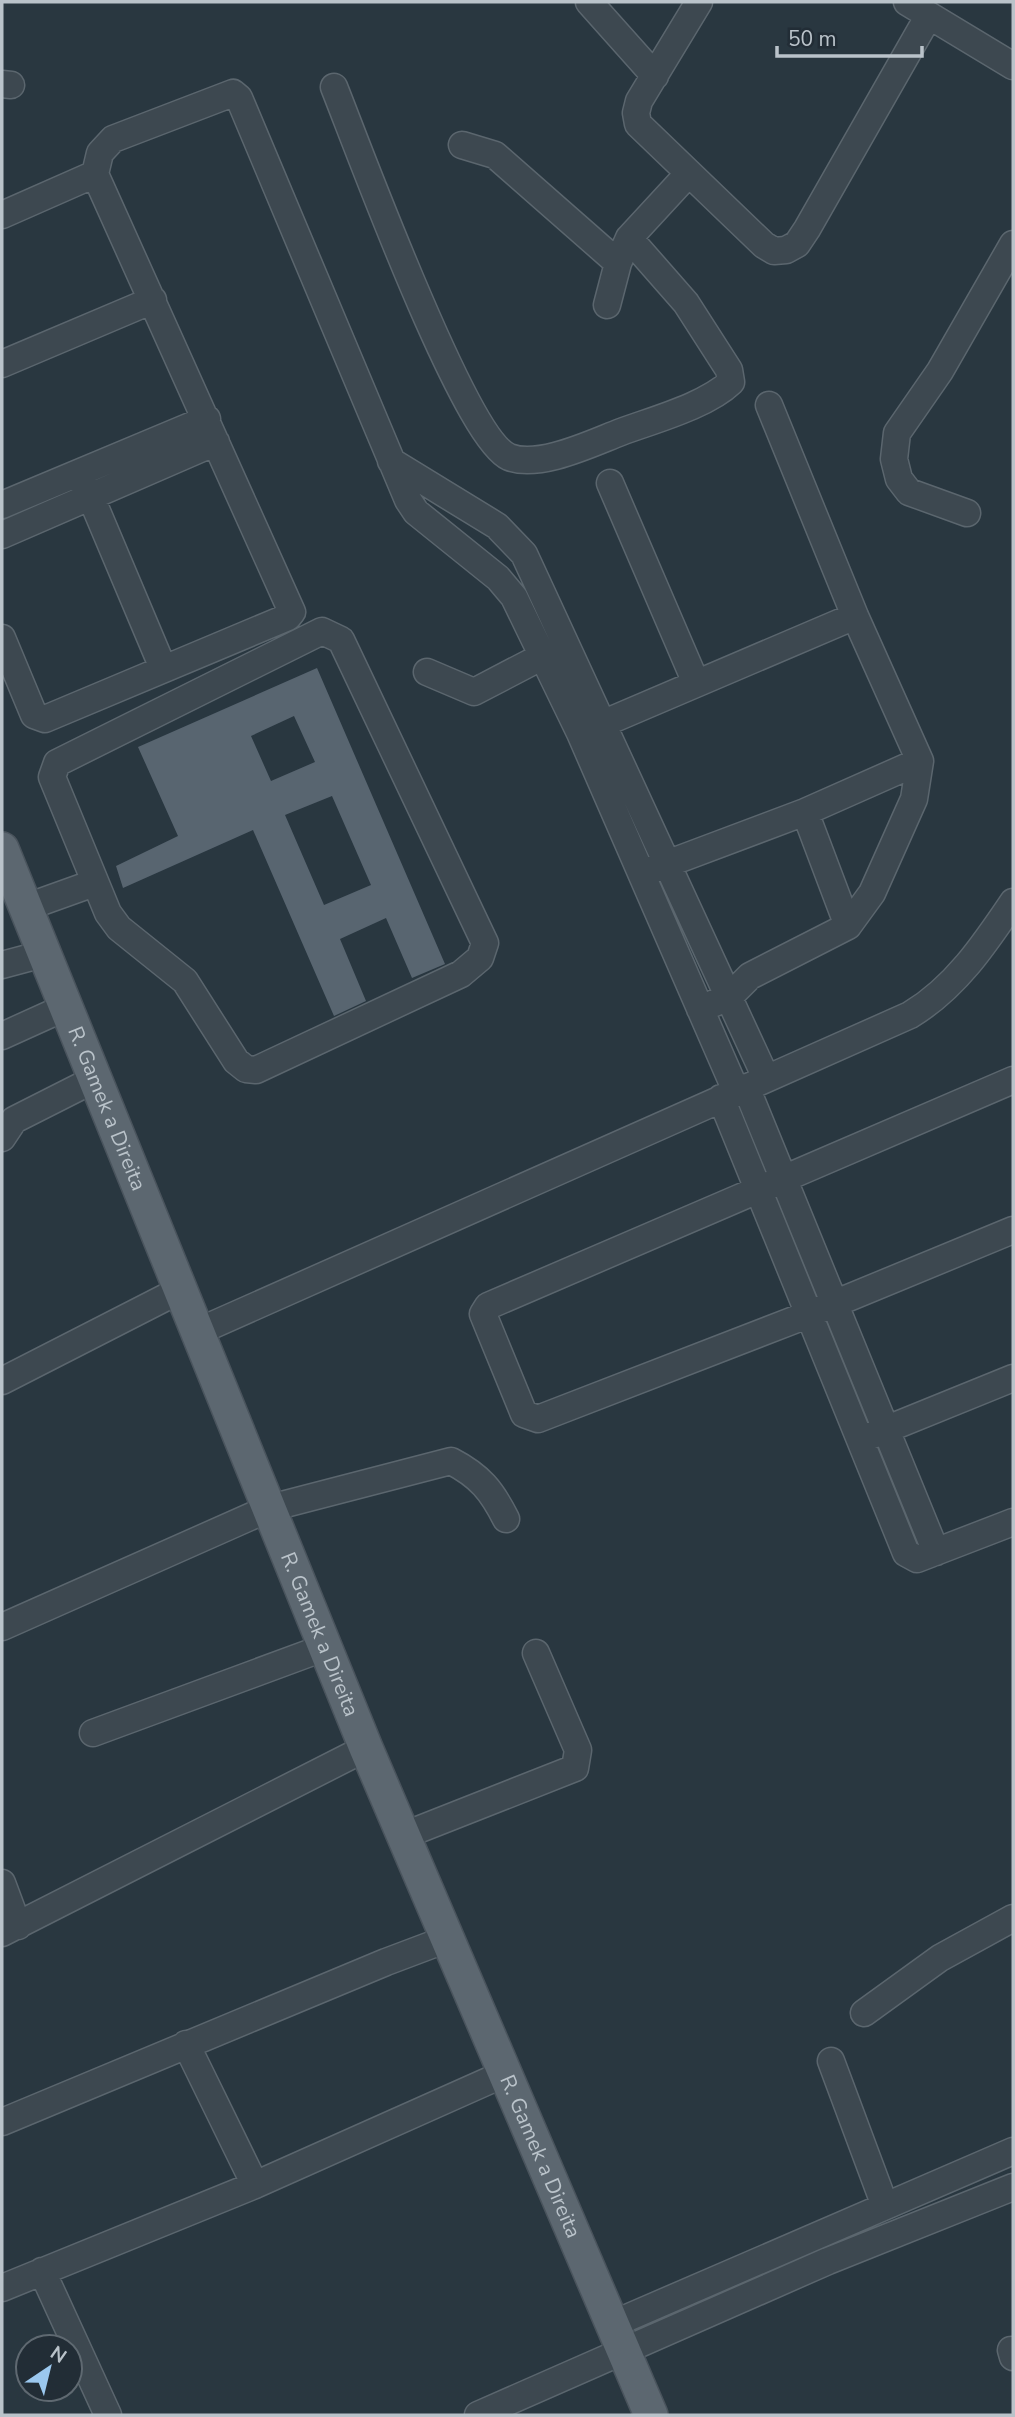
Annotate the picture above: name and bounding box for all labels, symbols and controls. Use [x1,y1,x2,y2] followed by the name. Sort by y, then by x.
[777,14,922,58] scale bar
[788,25,837,53] text: 50 m
[61,1022,153,1195] street label: R. Gamek a Direita
[274,1548,366,1720] street label: R. Gamek a Direita
[493,2070,588,2242] street label: R. Gamek a Direita
[14,2333,84,2403] north arrow
[45,2340,71,2370] text: N

